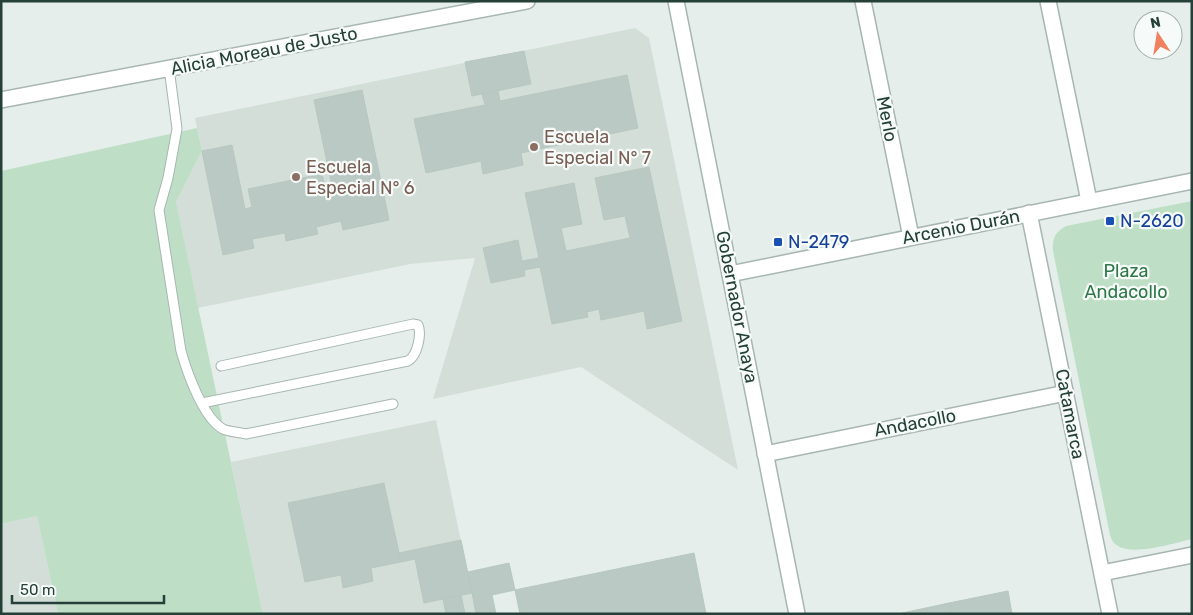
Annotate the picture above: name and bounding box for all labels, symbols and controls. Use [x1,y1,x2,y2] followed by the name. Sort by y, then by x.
[1133,10,1183,60] north arrow
[1149,13,1162,32] text: N
[169,22,359,80] street label: Alicia Moreau de Justo
[872,94,902,144] street label: Merlo
[544,126,651,169] place label: Escuela Especial N° 7
[528,141,540,153] marker: Escuela Especial N° 7
[306,156,415,199] place label: Escuela Especial N° 6
[290,171,302,183] marker: Escuela Especial N° 6
[900,205,1022,249] street label: Arcenio Durán
[1120,210,1184,232] place label: N-2620
[1104,215,1116,227] marker: N-2620
[711,229,763,385] street label: Gobernador Anaya
[788,231,850,253] place label: N-2479
[772,236,784,248] marker: N-2479
[1085,260,1167,303] park label: Plaza Andacollo
[1050,367,1090,461] street label: Catamarca
[872,404,958,442] street label: Andacollo
[12,572,165,604] scale bar
[20,581,55,599] text: 50 m

